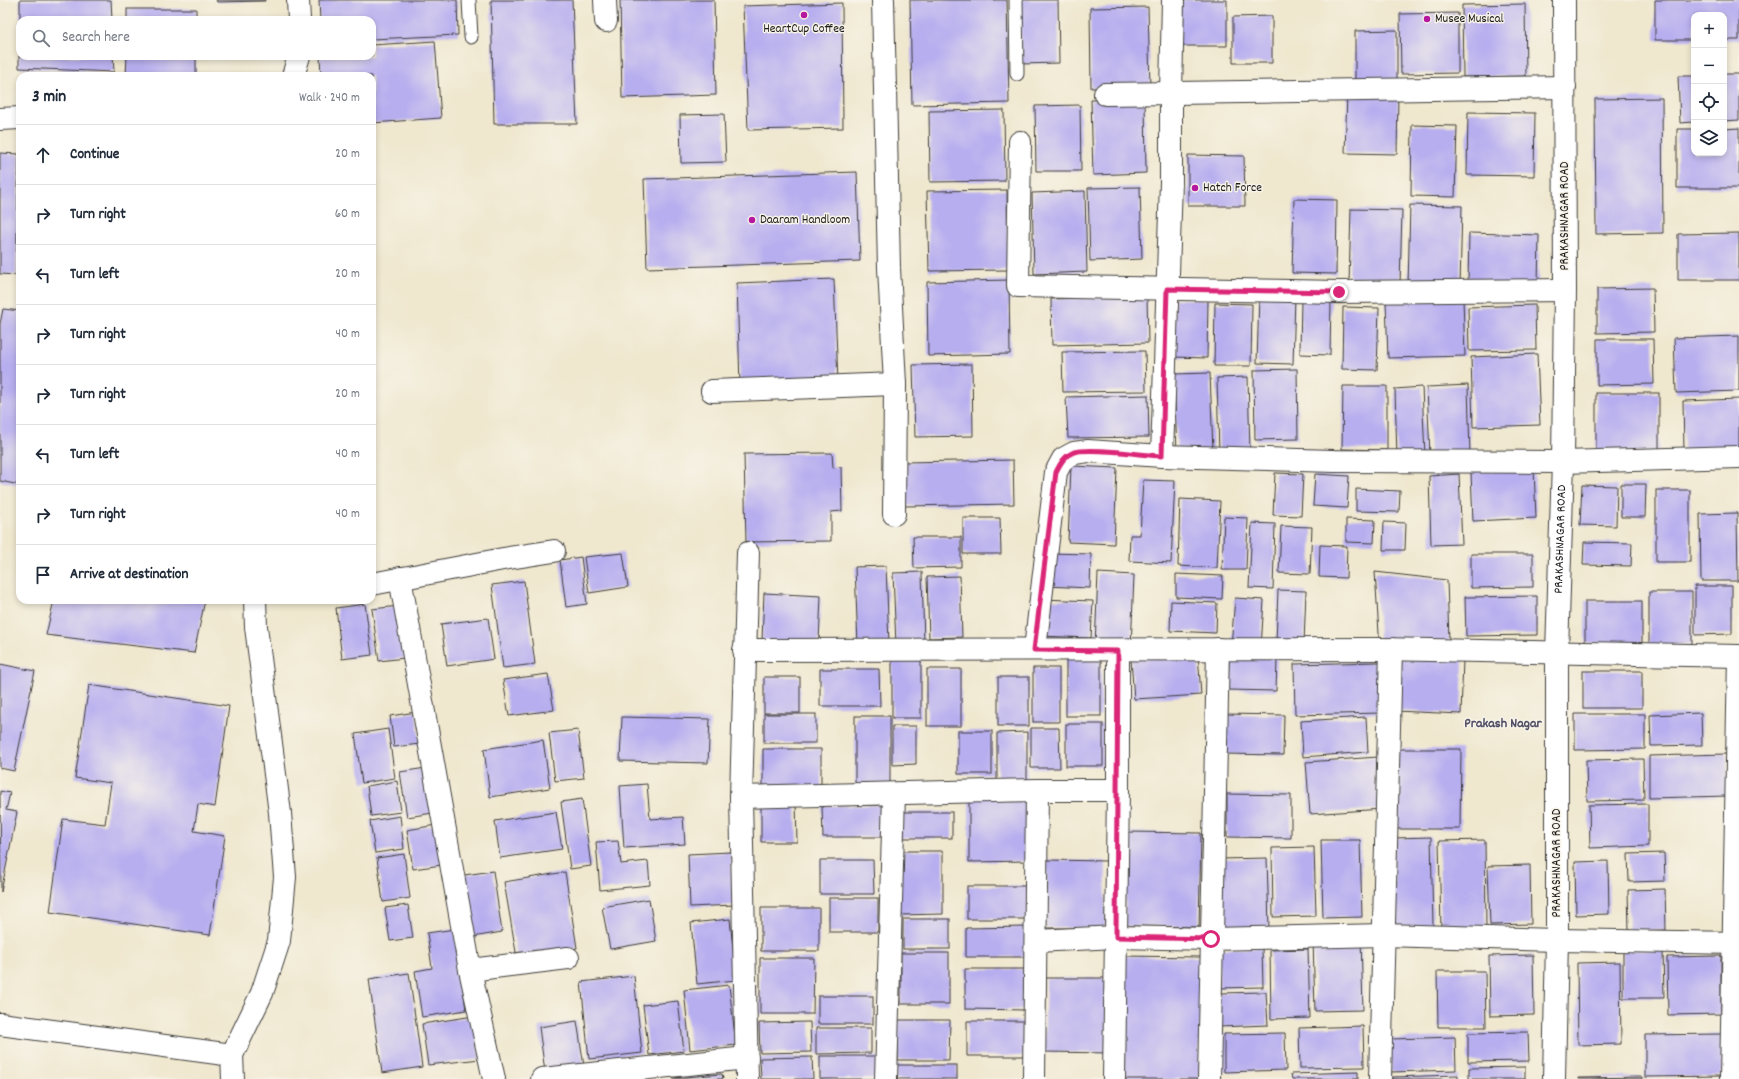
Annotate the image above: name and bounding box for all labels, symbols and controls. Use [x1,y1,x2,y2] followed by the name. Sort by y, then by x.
[799,10,809,20] marker: HeartCup Coffee
[1435,10,1504,29] place label: Musee Musical
[1691,12,1727,156] map controls
[1691,12,1727,48] button: +
[1422,14,1432,24] marker: Musee Musical
[16,16,376,60] search box
[763,20,845,39] place label: HeartCup Coffee
[30,27,52,49] icon: search
[62,27,130,49] text: Search here
[1691,48,1727,84] button: −
[1691,84,1727,120] button: locate
[32,86,66,110] text: 3 min
[299,89,360,108] text: Walk · 240 m
[1691,120,1727,156] button: layers
[32,144,54,166] icon: ahead
[70,144,119,166] text: Continue
[335,145,360,164] text: 20 m
[1556,161,1575,270] street label: PRAKASHNAGAR ROAD
[1203,179,1262,198] place label: Hatch Force
[1190,183,1200,193] marker: Hatch Force
[32,204,54,226] icon: right
[70,204,126,226] text: Turn right
[335,205,360,224] text: 60 m
[760,211,850,230] place label: Daaram Handloom
[747,215,757,225] marker: Daaram Handloom
[32,264,54,286] icon: left
[70,264,119,286] text: Turn left
[335,265,360,284] text: 20 m
[1330,283,1348,301] route end
[32,324,54,346] icon: right
[70,324,126,346] text: Turn right
[336,325,360,344] text: 40 m
[32,384,54,406] icon: right
[70,384,126,406] text: Turn right
[335,385,360,404] text: 20 m
[32,444,54,466] icon: left
[70,444,119,466] text: Turn left
[336,445,360,464] text: 40 m
[1549,484,1572,594] street label: PRAKASHNAGAR ROAD
[32,504,54,526] icon: right
[70,504,126,526] text: Turn right
[336,505,360,524] text: 40 m
[32,564,54,586] icon: arrive
[70,564,188,586] text: Arrive at destination
[1464,714,1542,734] district label: Prakash Nagar
[1548,808,1567,917] street label: PRAKASHNAGAR ROAD
[1202,930,1220,948] route start

